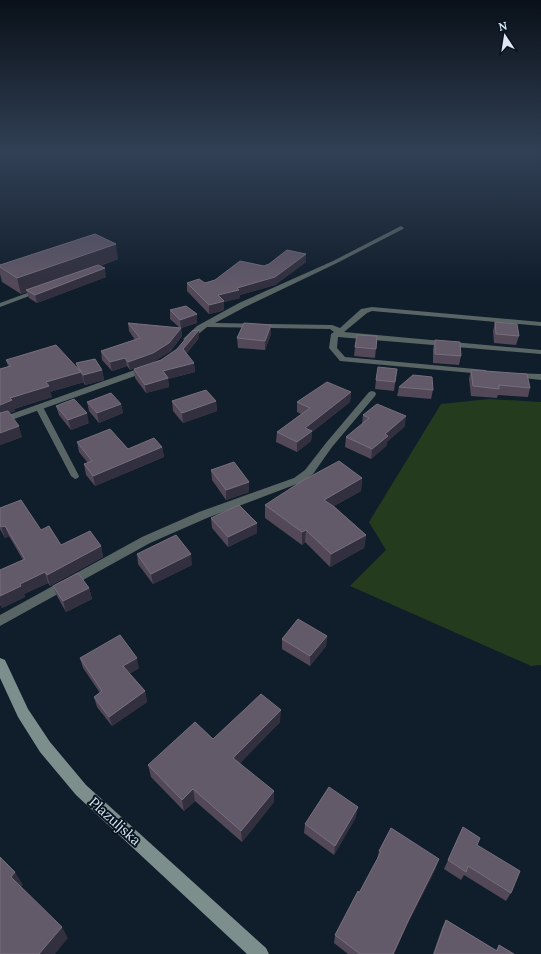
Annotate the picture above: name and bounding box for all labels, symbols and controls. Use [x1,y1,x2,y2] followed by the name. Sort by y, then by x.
[485,16,525,56] north arrow
[497,18,509,34] text: N
[85,793,145,849] street label: Plazuljska

